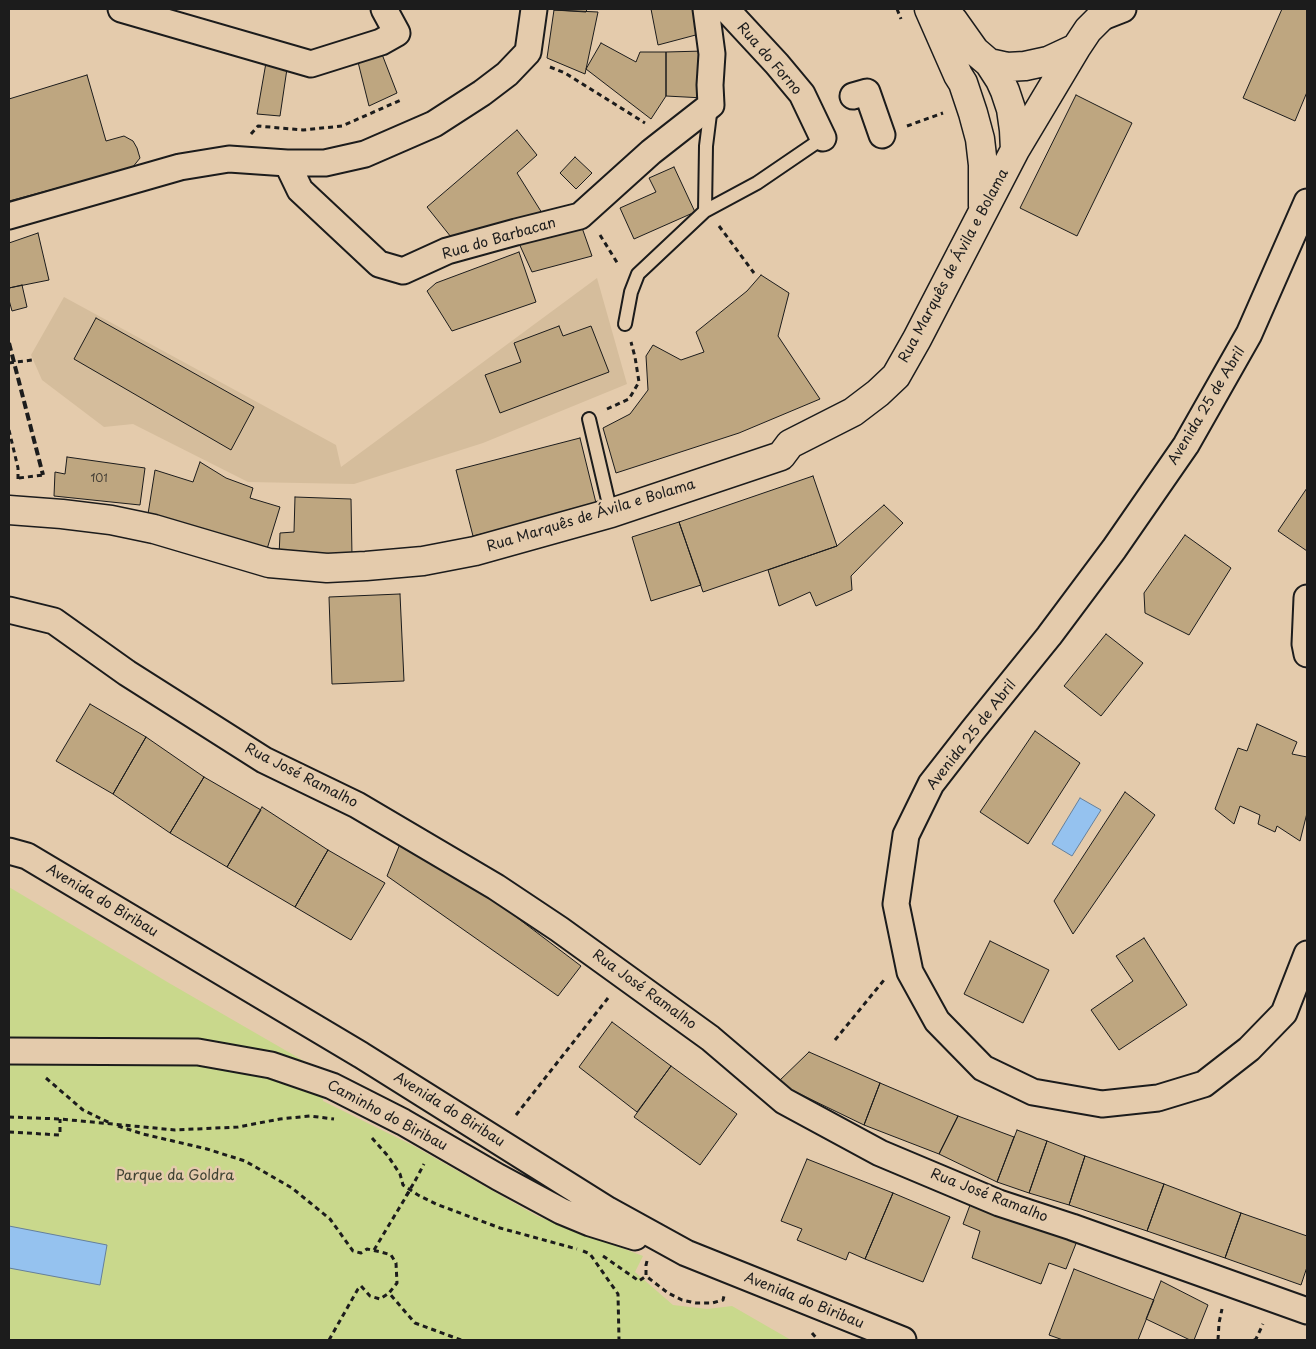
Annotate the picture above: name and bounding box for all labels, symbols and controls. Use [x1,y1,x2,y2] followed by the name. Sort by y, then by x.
[733,20,805,98] street label: Rua do Forno
[896,166,1012,366] street label: Rua Marquês de Ávila e Bolama
[440,215,558,263] street label: Rua do Barbacan
[1165,344,1249,468] street label: Avenida 25 de Abril
[90,472,108,486] house number: 101
[485,476,697,556] street label: Rua Marquês de Ávila e Bolama
[924,677,1020,793] street label: Avenida 25 de Abril
[242,740,360,812] street label: Rua José Ramalho
[43,861,161,941] street label: Avenida do Biribau
[589,947,699,1033] street label: Rua José Ramalho
[391,1069,507,1151] street label: Avenida do Biribau
[324,1077,450,1155] street label: Caminho do Biribau
[928,1166,1050,1226] street label: Rua José Ramalho
[116,1168,234,1184] park label: Parque da Goldra
[742,1269,866,1333] street label: Avenida do Biribau

